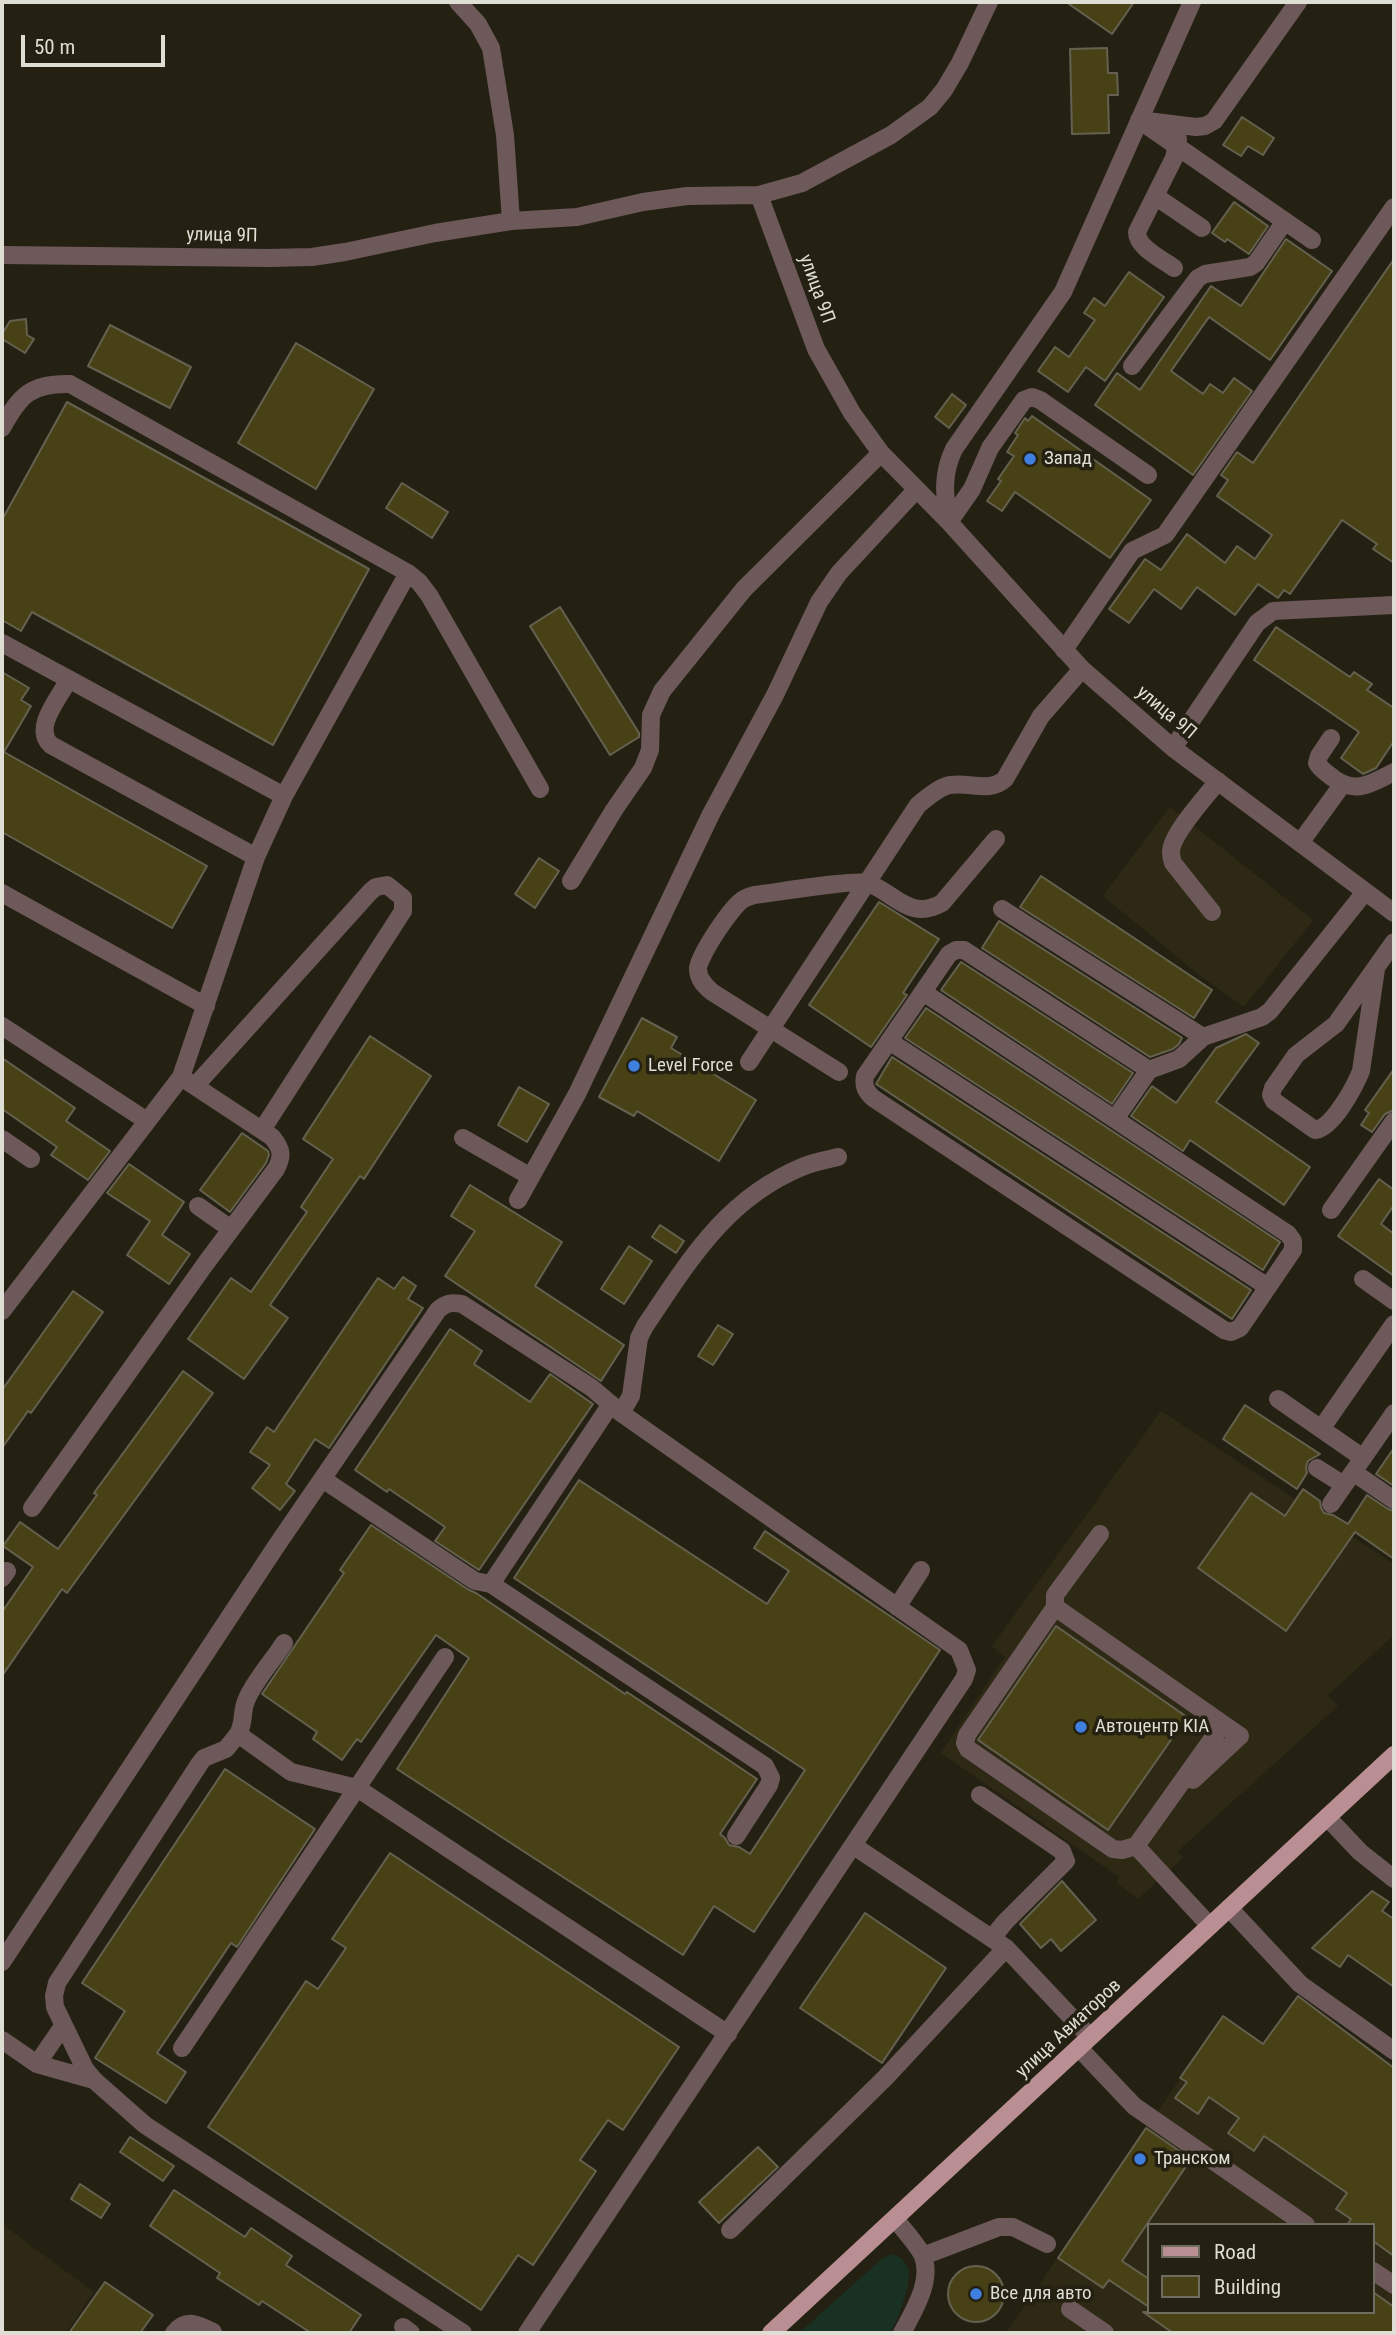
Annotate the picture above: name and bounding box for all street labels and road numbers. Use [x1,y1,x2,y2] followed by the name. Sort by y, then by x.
[186,224,258,248] street label: улица 9П
[793,252,839,326] street label: улица 9П
[1131,681,1201,745] street label: улица 9П
[1012,1975,1126,2083] street label: улица Авиаторов

